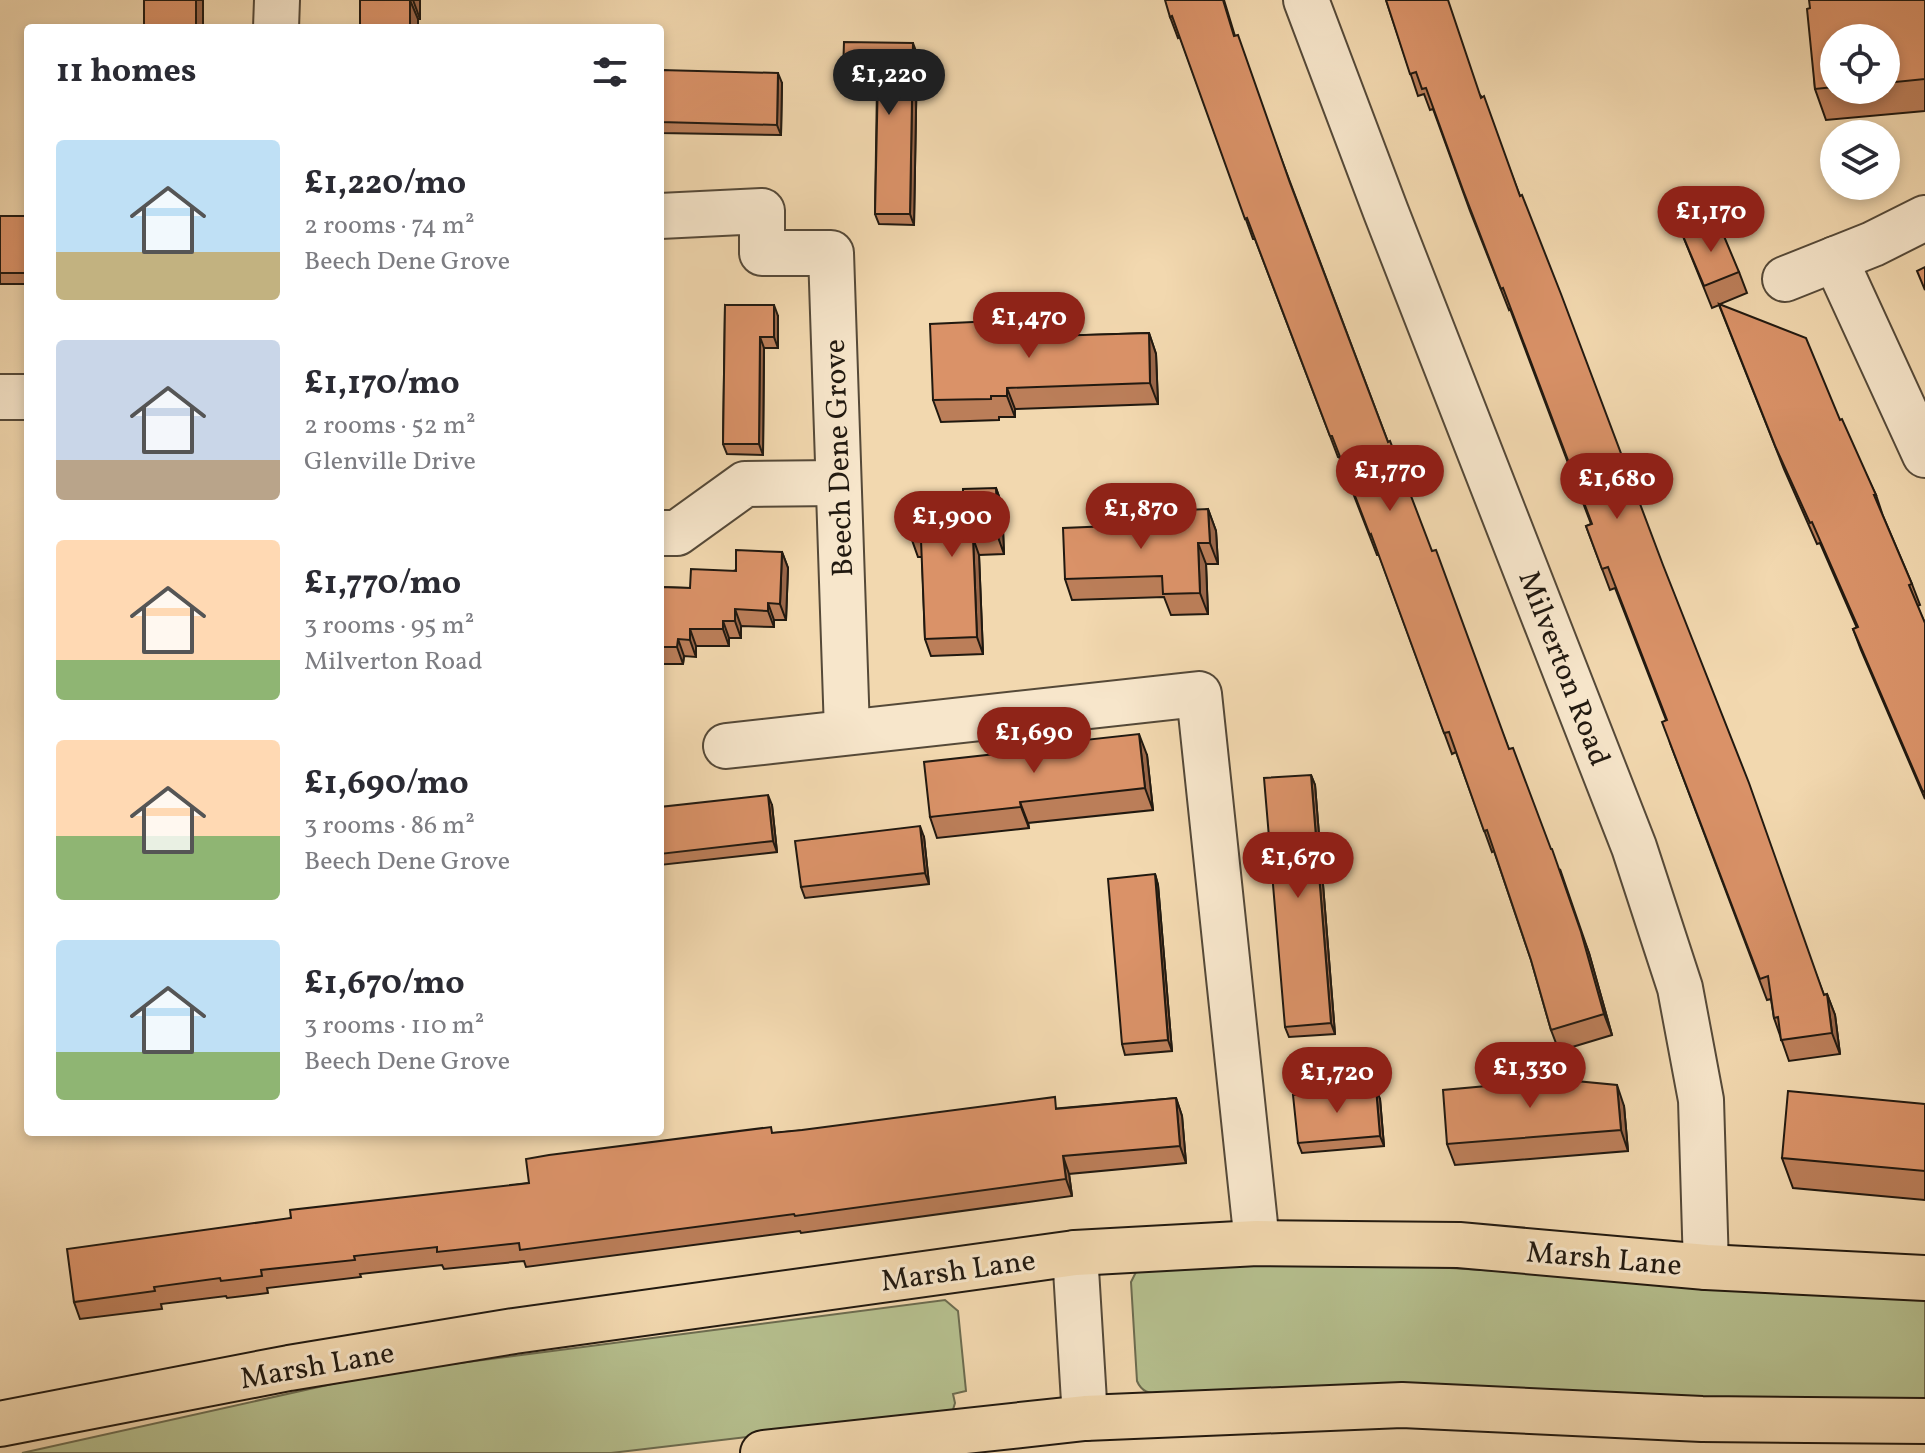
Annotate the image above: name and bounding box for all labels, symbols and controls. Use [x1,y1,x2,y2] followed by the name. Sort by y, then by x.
[1820,24,1900,200] map controls
[1820,24,1900,104] button: locate
[56,49,196,96] text: 11 homes
[824,49,954,117] pin: £1,220
[588,50,632,94] icon: filters
[851,57,927,93] text: £1,220
[1820,120,1900,200] button: layers
[304,161,466,208] text: £1,220/mo
[120,172,216,268] icon: home
[1646,186,1776,254] pin: £1,170
[1676,194,1747,230] text: £1,170
[304,208,475,244] text: 2 rooms · 74 m²
[304,244,510,280] text: Beech Dene Grove
[964,292,1094,360] pin: £1,470
[991,300,1067,336] text: £1,470
[815,338,865,578] street label: Beech Dene Grove
[304,361,460,408] text: £1,170/mo
[120,372,216,468] icon: home
[304,408,476,444] text: 2 rooms · 52 m²
[304,444,476,480] text: Glenville Drive
[1325,445,1455,513] pin: £1,770
[1354,453,1426,489] text: £1,770
[1552,453,1682,521] pin: £1,680
[1578,461,1656,497] text: £1,680
[1076,483,1206,551] pin: £1,870
[887,491,1017,559] pin: £1,900
[1104,491,1178,527] text: £1,870
[912,499,992,535] text: £1,900
[304,561,461,608] text: £1,770/mo
[1507,565,1620,772] street label: Milverton Road
[120,572,216,668] icon: home
[304,608,474,644] text: 3 rooms · 95 m²
[304,644,483,680] text: Milverton Road
[969,707,1099,775] pin: £1,690
[995,715,1073,751] text: £1,690
[304,761,469,808] text: £1,690/mo
[120,772,216,868] icon: home
[304,808,475,844] text: 3 rooms · 86 m²
[1233,832,1363,900] pin: £1,670
[1261,840,1335,876] text: £1,670
[304,844,510,880] text: Beech Dene Grove
[304,961,465,1008] text: £1,670/mo
[120,972,216,1068] icon: home
[304,1008,484,1044] text: 3 rooms · 110 m²
[1465,1042,1595,1110] pin: £1,330
[304,1044,510,1080] text: Beech Dene Grove
[1272,1047,1402,1115] pin: £1,720
[1493,1050,1567,1086] text: £1,330
[1300,1055,1374,1091] text: £1,720
[1524,1232,1683,1288] street label: Marsh Lane
[878,1240,1038,1304] street label: Marsh Lane
[237,1333,398,1401] street label: Marsh Lane

